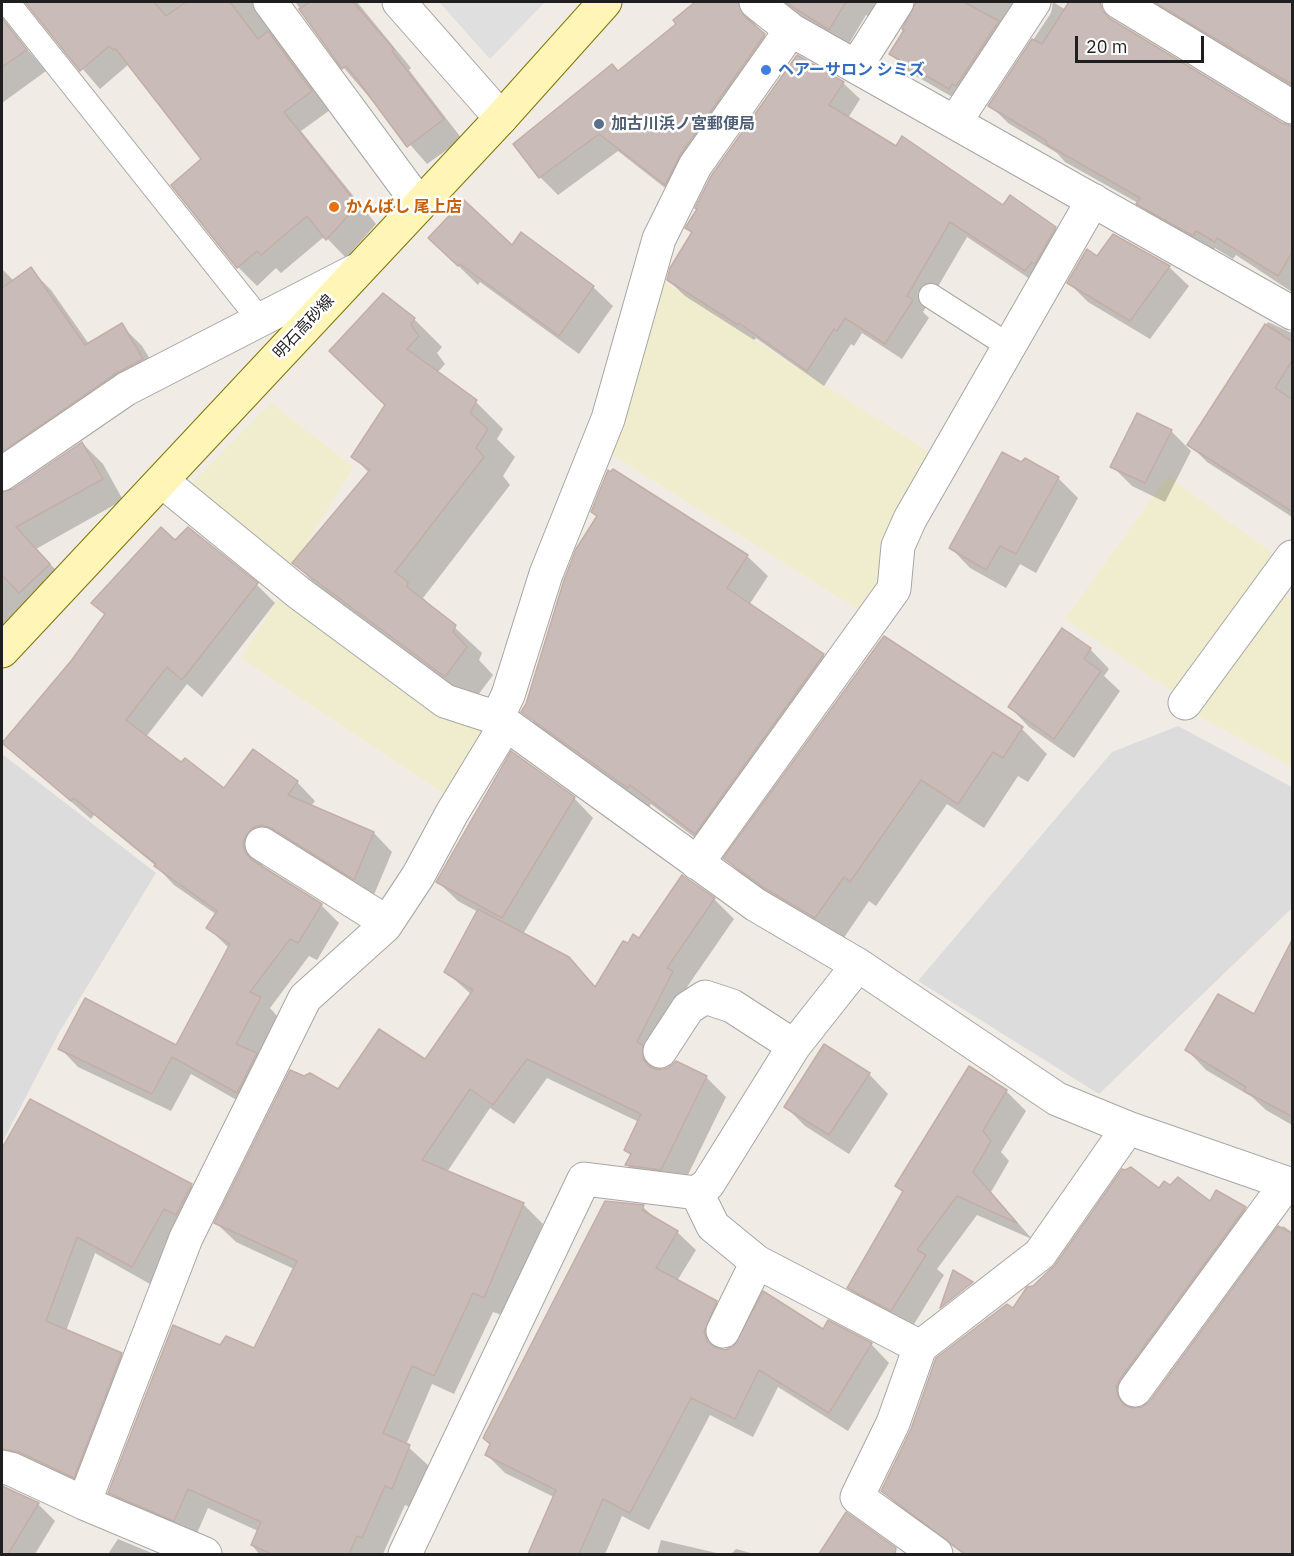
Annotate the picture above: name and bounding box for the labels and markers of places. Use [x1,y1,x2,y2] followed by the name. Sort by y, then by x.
[778,60,925,80] place label: ヘアーサロン シミズ
[759,63,773,77] marker: ヘアーサロン シミズ
[611,114,755,134] place label: 加古川浜ノ宮郵便局
[592,117,606,131] marker: 加古川浜ノ宮郵便局
[346,197,462,217] place label: かんばし 尾上店
[327,200,341,214] marker: かんばし 尾上店

